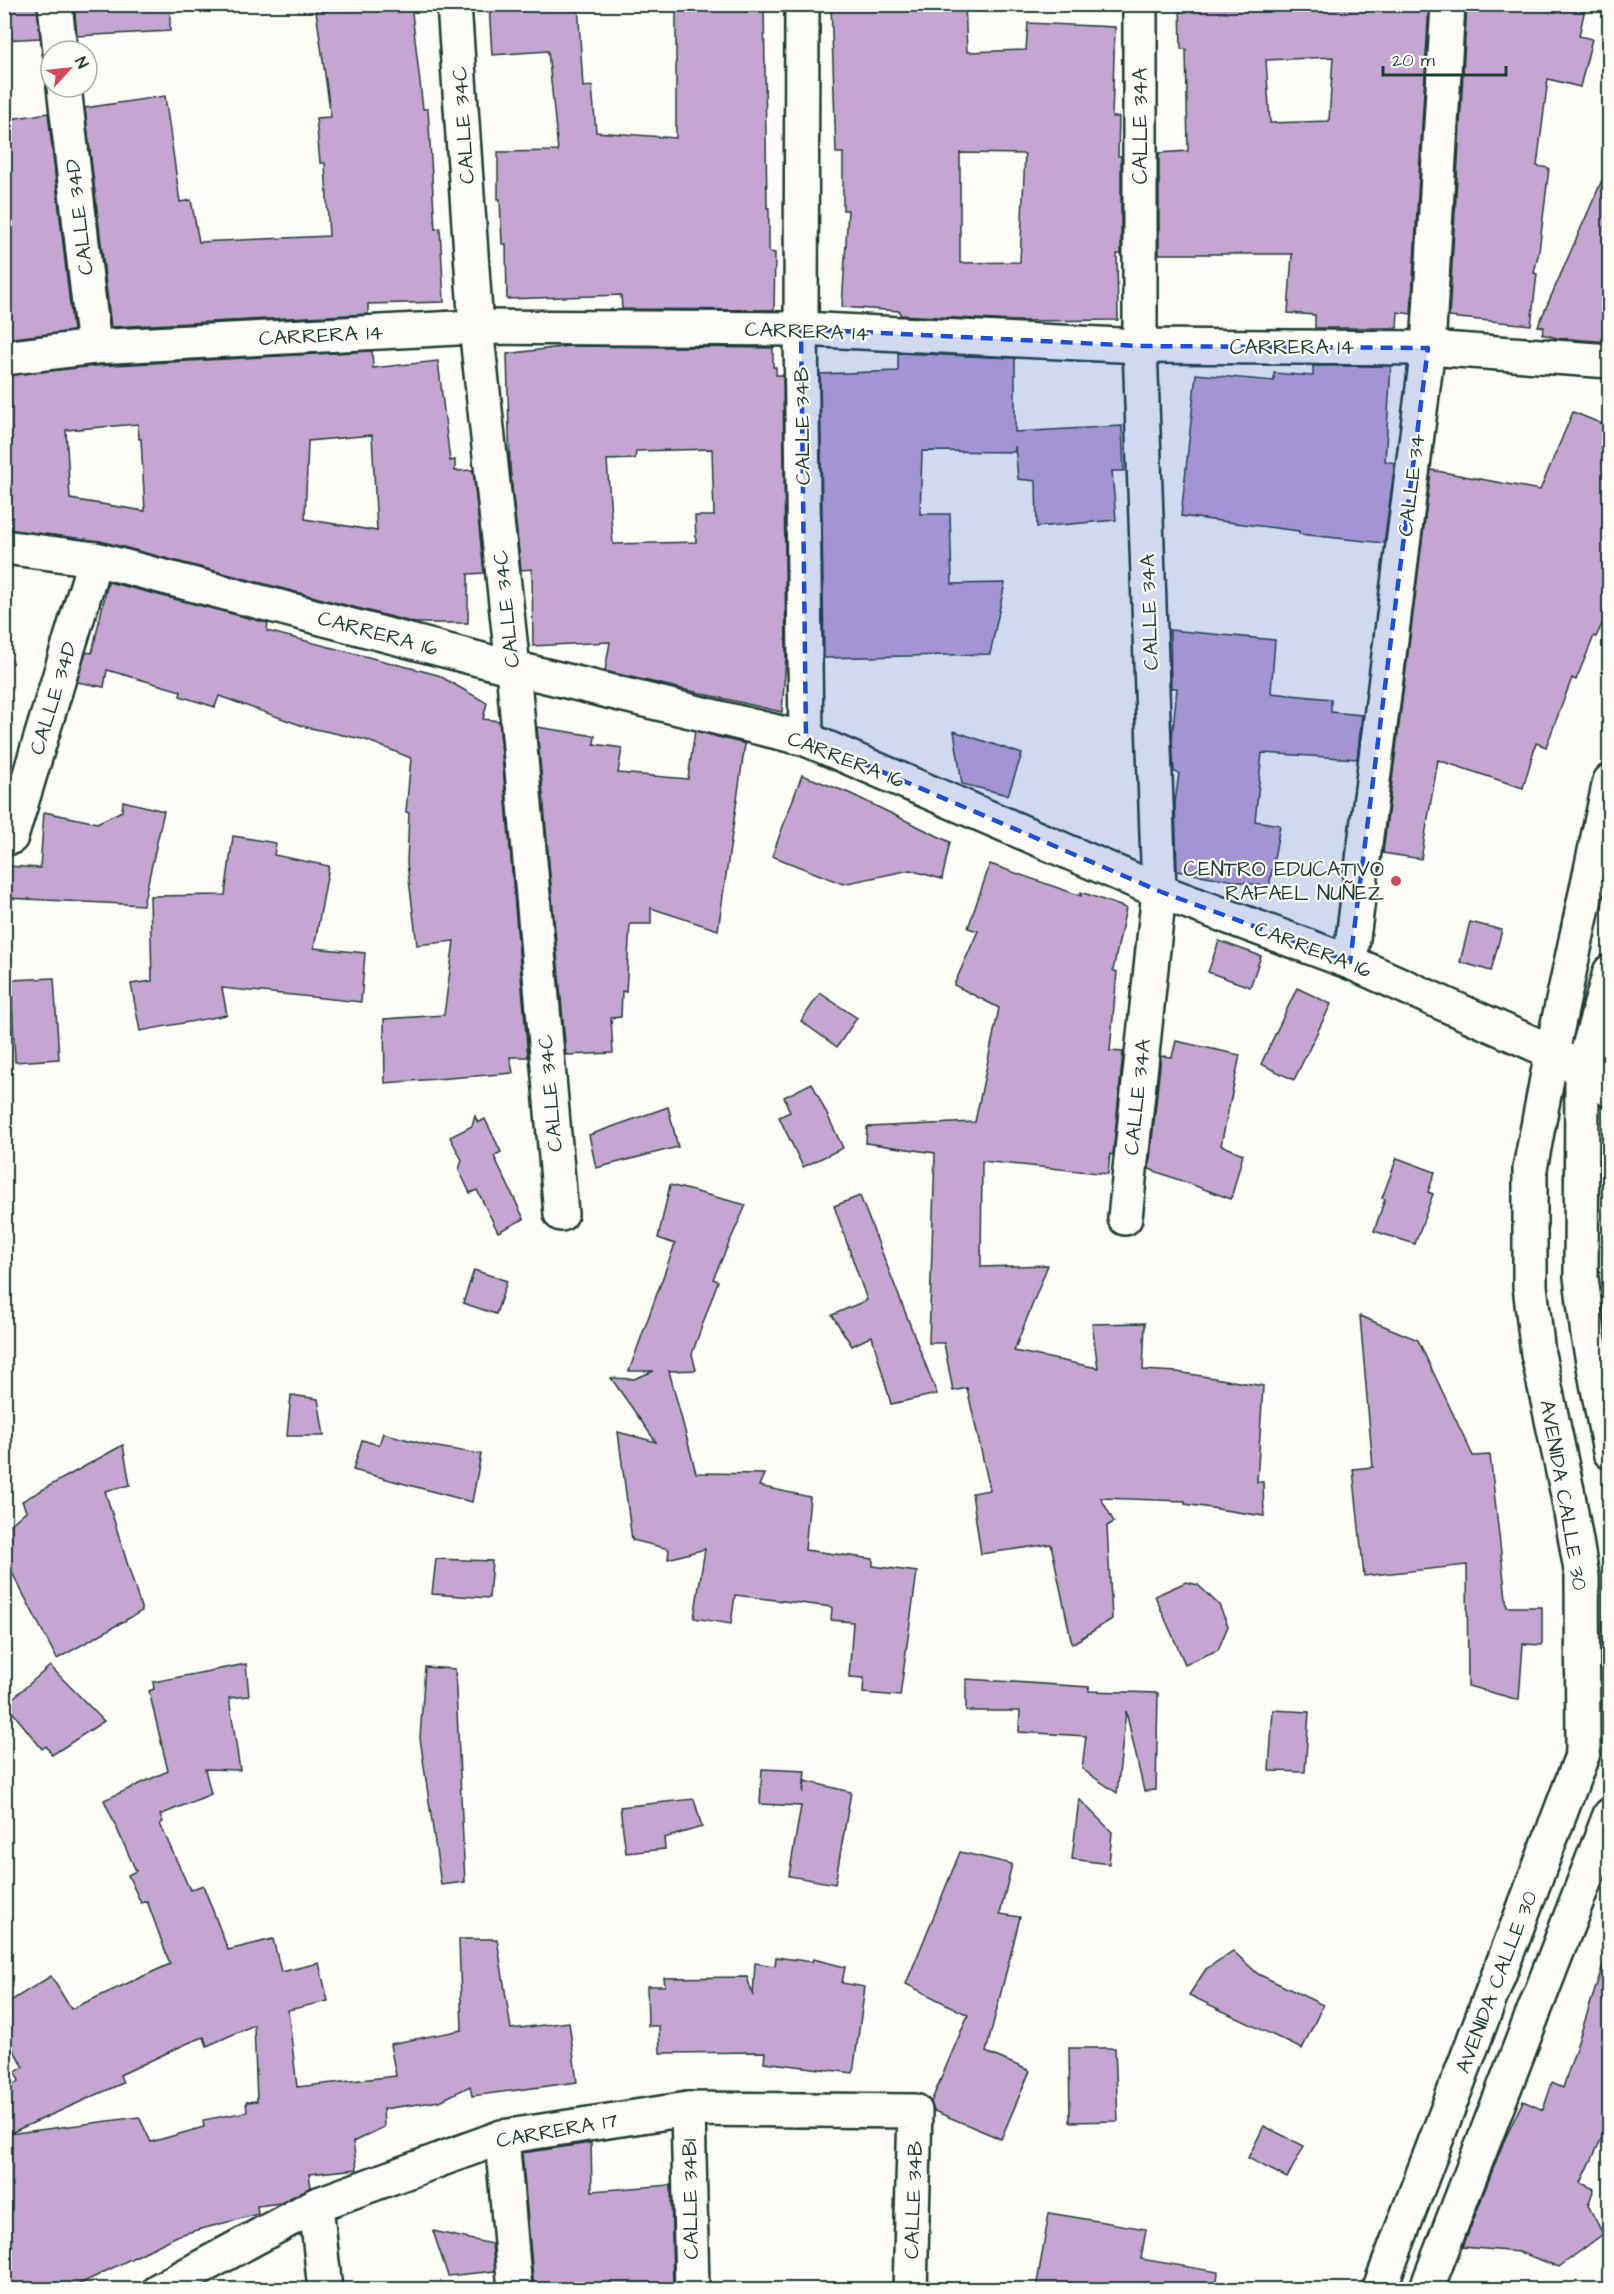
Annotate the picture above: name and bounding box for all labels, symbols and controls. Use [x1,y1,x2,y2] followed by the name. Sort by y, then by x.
[39,39,99,99] north arrow
[1383,39,1506,77] scale bar
[1392,48,1435,73] text: 20 m
[69,53,94,72] text: N
[445,65,482,185] street label: CALLE 34C
[1126,67,1155,184] street label: CALLE 34A
[58,157,101,277] street label: CALLE 34D
[744,315,870,348] street label: CARRERA 14
[258,318,384,353] street label: CARRERA 14
[1230,333,1354,362] street label: CARRERA 14
[787,367,818,485] street label: CALLE 34B
[1391,432,1432,538] street label: CALLE 34
[486,549,527,669] street label: CALLE 34C
[1133,553,1166,671] street label: CALLE 34A
[315,604,441,663] street label: CARRERA 16
[23,638,85,758] street label: CALLE 34D
[783,724,909,795] street label: CARRERA 16
[1183,855,1384,908] place label: CENTRO EDUCATIVO RAFAEL NUÑEZ
[1389,874,1403,888] marker: CENTRO EDUCATIVO RAFAEL NUÑEZ
[1250,914,1376,985] street label: CARRERA 16
[531,1033,570,1153] street label: CALLE 34C
[1117,1037,1158,1157] street label: CALLE 34A
[1532,1398,1595,1593] street label: AVENIDA CALLE 30
[1448,1887,1545,2077] street label: AVENIDA CALLE 30
[494,2106,620,2155] street label: CARRERA 17
[675,2138,706,2260] street label: CALLE 34B1
[897,2140,930,2260] street label: CALLE 34B

